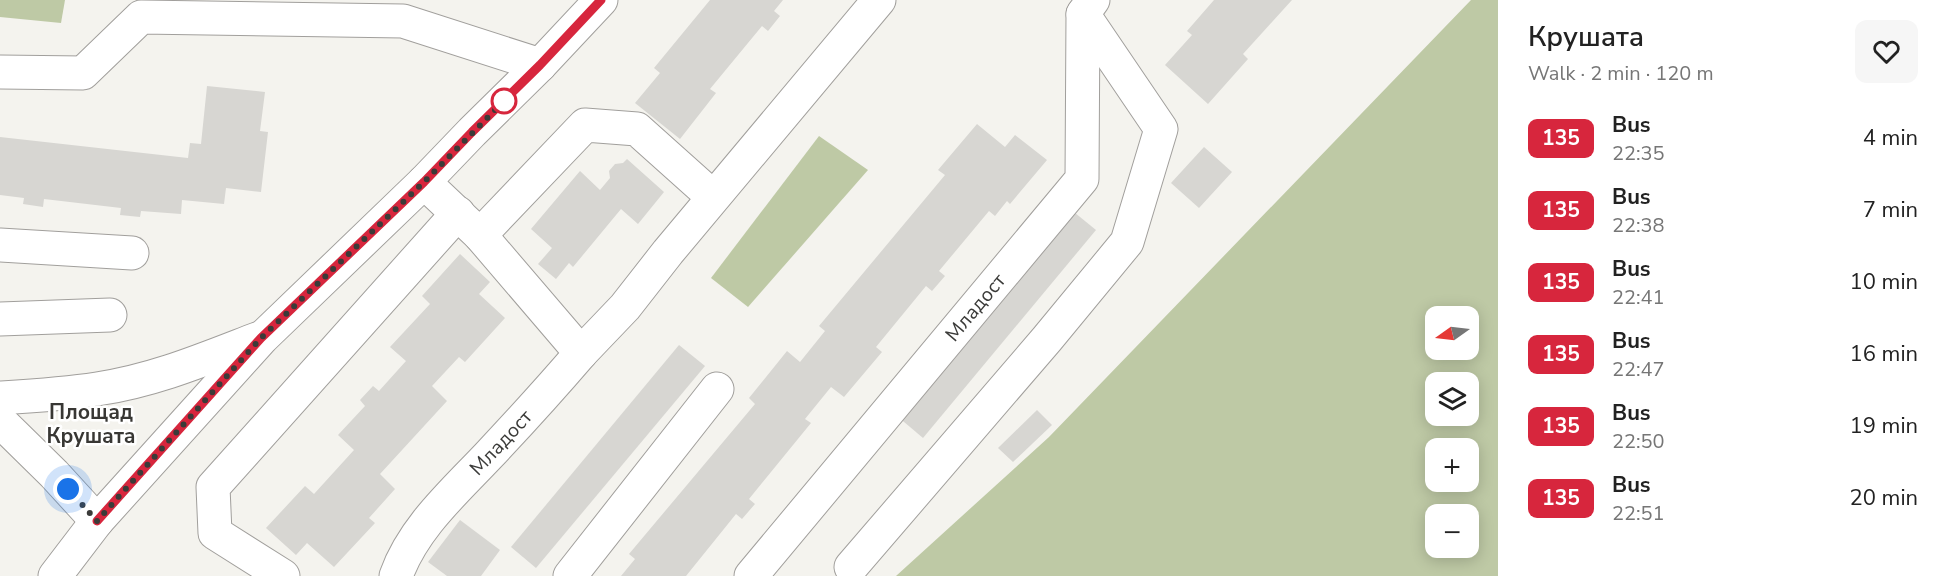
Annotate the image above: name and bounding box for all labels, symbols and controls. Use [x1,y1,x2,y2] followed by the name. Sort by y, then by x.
[1528,18,1644,56] text: Крушата
[1855,20,1918,83] button: heart
[1528,60,1714,87] text: Walk · 2 min · 120 m
[491,88,517,114] unlabelled marker
[1612,110,1651,140] text: Bus
[1863,123,1918,153] text: 4 min
[1542,124,1580,152] text: 135
[1612,140,1665,167] text: 22:35
[1612,182,1651,212] text: Bus
[1863,195,1918,225] text: 7 min
[1542,196,1580,224] text: 135
[1612,212,1665,239] text: 22:38
[1612,254,1651,284] text: Bus
[1850,267,1918,297] text: 10 min
[939,268,1012,347] street label: Младост
[1542,268,1580,296] text: 135
[1612,284,1665,311] text: 22:41
[1425,306,1479,360] north arrow
[1425,306,1479,558] map controls
[1612,326,1651,356] text: Bus
[1850,339,1918,369] text: 16 min
[1542,340,1580,368] text: 135
[1612,356,1665,383] text: 22:47
[1425,372,1479,426] button: layers
[46,398,136,450] district label: Площад Крушата
[1612,398,1651,428] text: Bus
[464,404,539,481] street label: Младост
[1850,411,1918,441] text: 19 min
[1542,412,1580,440] text: 135
[1612,428,1665,455] text: 22:50
[1425,438,1479,492] button: +
[1612,470,1651,500] text: Bus
[53,474,83,504] your location
[1850,483,1918,513] text: 20 min
[1542,484,1580,512] text: 135
[1612,500,1665,527] text: 22:51
[1425,504,1479,558] button: −

